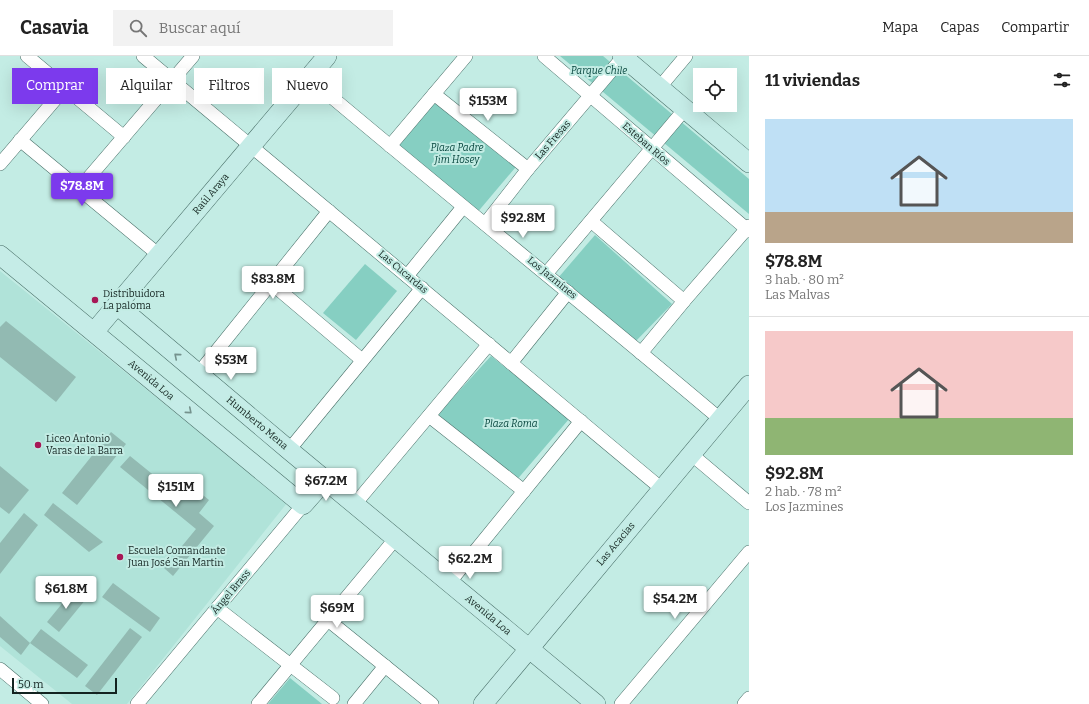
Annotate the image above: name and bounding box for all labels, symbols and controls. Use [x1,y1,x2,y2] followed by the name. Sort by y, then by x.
[113,10,393,46] search box
[20,16,89,39] text: Casavia
[127,17,149,39] icon: search
[159,19,241,37] text: Buscar aquí
[882,19,918,36] text: Mapa
[940,19,979,36] text: Capas
[1001,19,1069,36] text: Compartir
[571,65,627,77] park label: Parque Chile
[12,68,98,104] chip: Comprar
[106,68,186,104] chip: Alquilar
[194,68,264,104] chip: Filtros
[272,68,342,104] chip: Nuevo
[693,68,737,112] map controls
[693,68,737,112] button: locate
[1051,69,1073,91] icon: filters
[765,70,860,91] text: 11 viviendas
[460,88,516,122] pin: $153M
[469,93,507,108] text: $153M
[533,118,573,162] street label: Las Fresas
[620,119,673,168] street label: Esteban Ríos
[431,142,484,166] park label: Plaza Padre Jim Hosey
[883,145,955,217] icon: home
[190,170,232,217] street label: Raúl Araya
[49,173,115,207] pin: $78.8M
[60,178,104,193] text: $78.8M
[490,205,556,239] pin: $92.8M
[501,210,545,225] text: $92.8M
[376,248,430,296] street label: Las Cucardas
[765,251,822,272] text: $78.8M
[525,254,579,302] street label: Los Jazmines
[240,266,306,300] pin: $83.8M
[251,271,295,286] text: $83.8M
[765,272,844,287] text: 3 hab. · 80 m²
[765,287,830,302] text: Las Malvas
[103,288,165,312] place label: Distribuidora La paloma
[90,295,100,305] marker: Distribuidora La paloma
[207,347,255,381] pin: $53M
[214,352,248,367] text: $53M
[174,353,181,360] one-way arrow
[126,357,177,403] street label: Avenida Loa
[883,357,955,429] icon: home
[224,394,291,453] street label: Humberto Mena
[184,406,191,413] one-way arrow
[484,418,538,430] park label: Plaza Roma
[46,433,124,457] place label: Liceo Antonio Varas de la Barra
[33,440,43,450] marker: Liceo Antonio Varas de la Barra
[765,463,824,484] text: $92.8M
[293,468,359,502] pin: $67.2M
[305,473,347,488] text: $67.2M
[148,474,204,508] pin: $151M
[157,479,195,494] text: $151M
[765,484,842,499] text: 2 hab. · 78 m²
[765,499,844,514] text: Los Jazmines
[594,520,638,568] street label: Las Acacias
[127,545,225,569] place label: Escuela Comandante Juan José San Martin
[437,546,503,580] pin: $62.2M
[448,551,492,566] text: $62.2M
[115,552,125,562] marker: Escuela Comandante Juan José San Martin
[207,566,253,617] street label: Ángel Brass
[33,576,99,610] pin: $61.8M
[44,581,88,596] text: $61.8M
[642,586,708,620] pin: $54.2M
[653,591,697,606] text: $54.2M
[463,592,514,638] street label: Avenida Loa
[313,595,361,629] pin: $69M
[320,600,354,615] text: $69M
[12,676,117,695] scale bar
[18,678,44,691] text: 50 m

